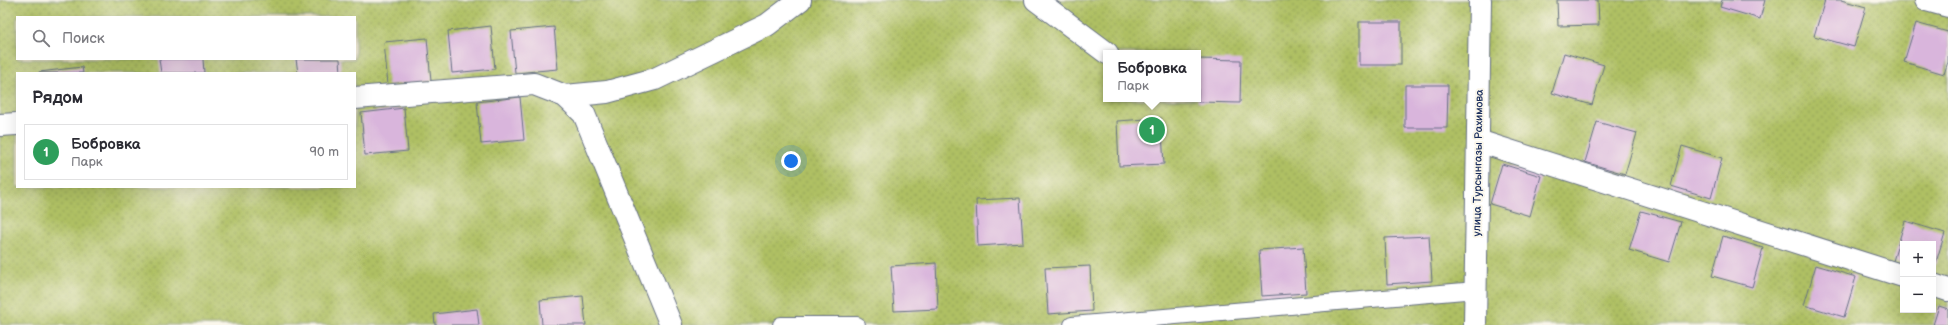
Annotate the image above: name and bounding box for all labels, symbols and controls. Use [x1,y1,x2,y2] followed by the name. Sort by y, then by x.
[16,16,356,60] search box
[30,27,52,49] icon: search
[62,29,105,48] text: Поиск
[1103,50,1201,102] popup
[1117,59,1187,78] text: Бобровка
[1117,78,1149,94] text: Парк
[32,88,83,108] text: Рядом
[1470,89,1486,237] street label: улица Турсынгазы Рахимова
[1139,115,1165,145] pin: 1
[71,135,141,154] text: Бобровка
[43,144,49,160] text: 1
[310,144,339,160] text: 90 m
[781,151,801,171] your location
[71,154,103,170] text: Парк
[1900,241,1936,313] map controls
[1900,241,1936,277] button: +
[1900,277,1936,313] button: −

